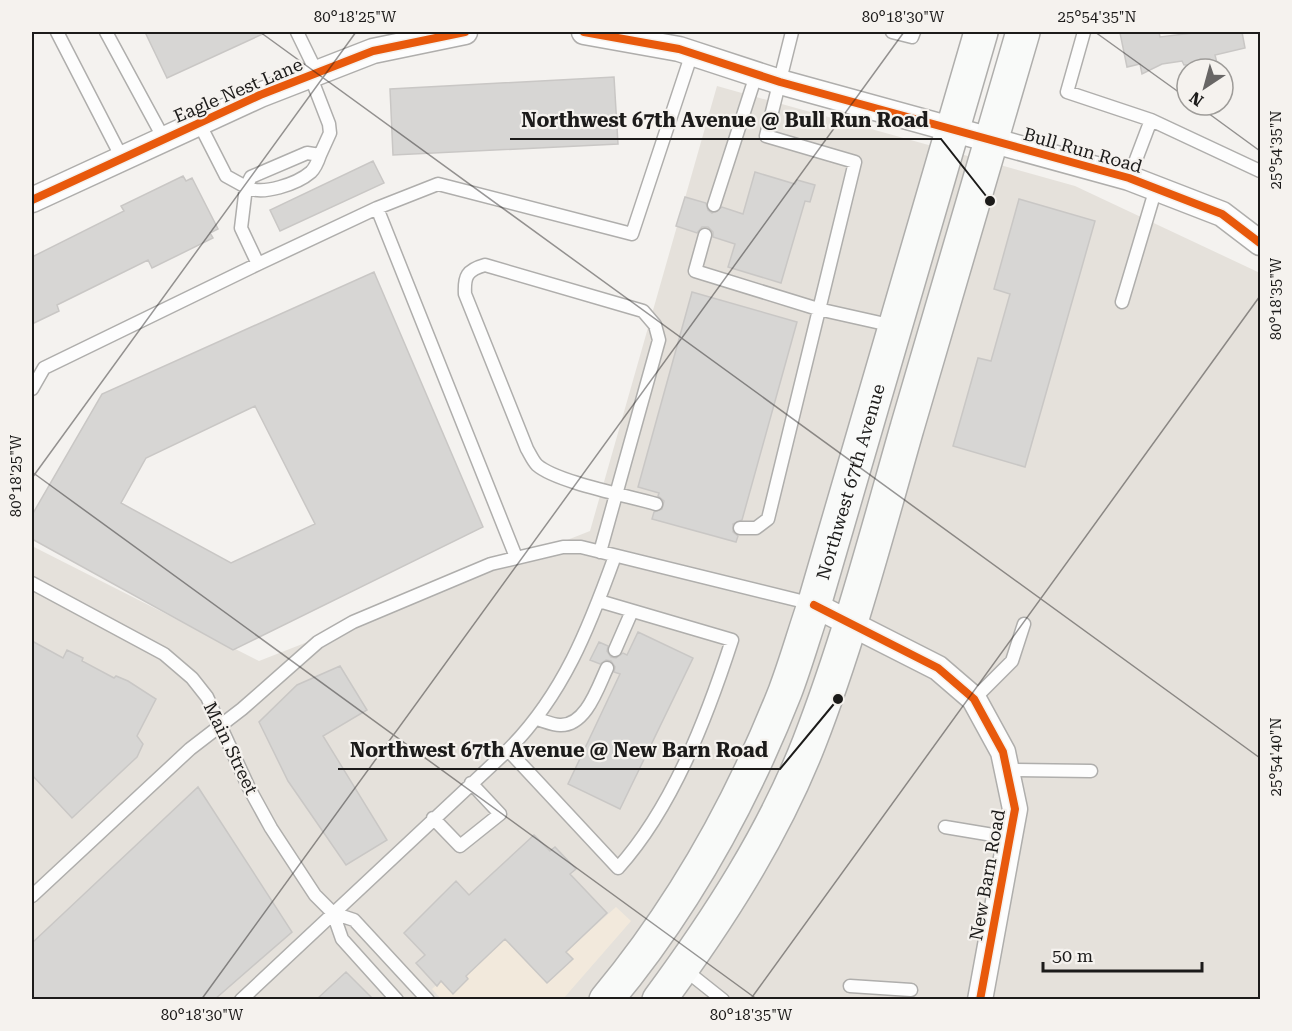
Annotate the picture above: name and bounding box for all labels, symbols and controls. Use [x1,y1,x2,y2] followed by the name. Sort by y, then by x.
[314,8,397,26] text: 80°18'25"W
[862,8,945,26] text: 80°18'30"W
[1057,8,1137,26] text: 25°54'35"N
[170,53,306,127] street label: Eagle Nest Lane
[1175,57,1235,117] north arrow
[1186,87,1207,110] text: N
[510,101,941,139] callout: Northwest 67th Avenue @ Bull Run Road
[521,108,929,132] text: Northwest 67th Avenue @ Bull Run Road
[1267,110,1285,190] text: 25°54'35"N
[1021,123,1145,177] street label: Bull Run Road
[1267,257,1285,340] text: 80°18'35"W
[811,381,888,582] street label: Northwest 67th Avenue
[7,434,25,517] text: 80°18'25"W
[200,698,263,798] street label: Main Street
[1267,717,1285,797] text: 25°54'40"N
[338,731,780,769] callout: Northwest 67th Avenue @ New Barn Road
[350,738,769,762] text: Northwest 67th Avenue @ New Barn Road
[965,807,1009,942] street label: New Barn Road
[1043,935,1202,973] scale bar
[1052,945,1093,966] text: 50 m
[161,1006,244,1024] text: 80°18'30"W
[710,1006,793,1024] text: 80°18'35"W

